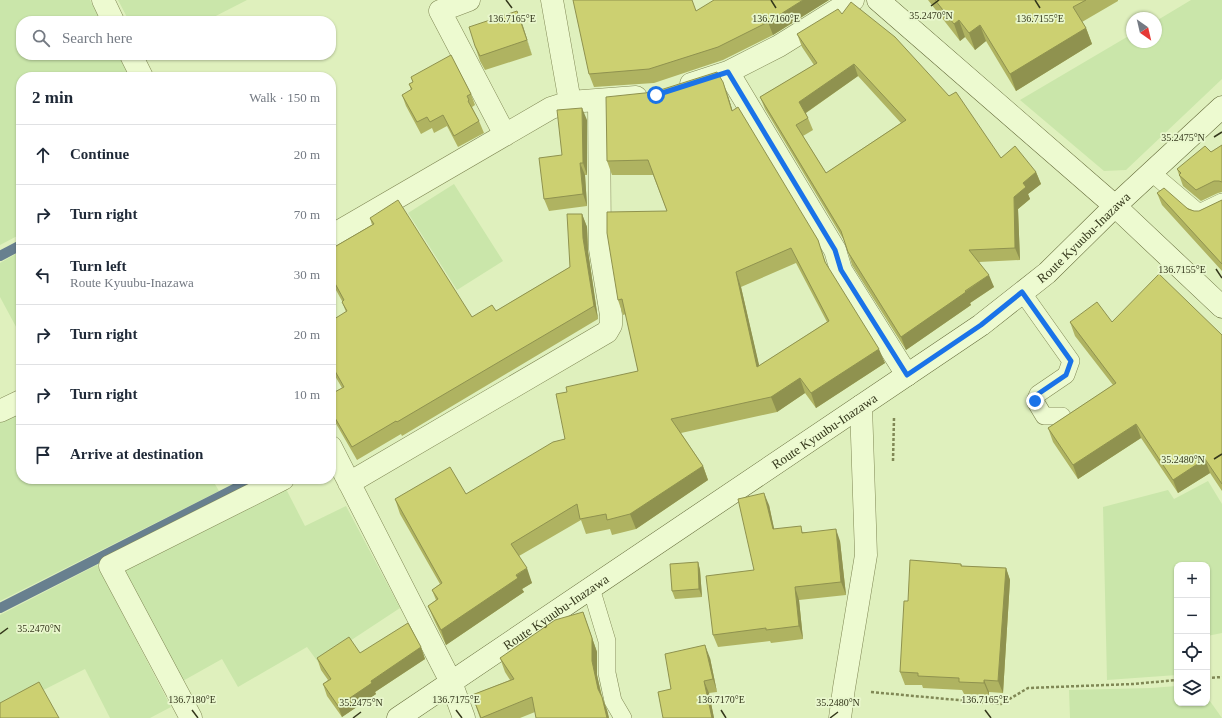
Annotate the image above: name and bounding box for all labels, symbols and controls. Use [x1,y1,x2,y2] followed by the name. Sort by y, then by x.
[909,10,953,21] text: 35.2470°N
[1126,12,1162,48] north arrow
[488,13,536,24] text: 136.7165°E
[752,13,800,24] text: 136.7160°E
[1016,13,1064,24] text: 136.7155°E
[16,16,336,60] search box
[30,27,52,49] icon: search
[62,30,132,46] text: Search here
[647,86,665,104] route start
[32,88,73,107] text: 2 min
[249,90,320,105] text: Walk · 150 m
[1161,132,1205,143] text: 35.2475°N
[32,144,54,166] icon: ahead
[70,146,129,162] text: Continue
[294,147,320,162] text: 20 m
[1034,189,1133,286] street label: Route Kyuubu-Inazawa
[32,204,54,226] icon: right
[70,206,137,222] text: Turn right
[294,207,320,222] text: 70 m
[70,258,127,274] text: Turn left
[32,264,54,286] icon: left
[1158,264,1206,275] text: 136.7155°E
[294,267,320,282] text: 30 m
[70,275,194,290] text: Route Kyuubu-Inazawa
[32,324,54,346] icon: right
[70,326,137,342] text: Turn right
[294,327,320,342] text: 20 m
[32,384,54,406] icon: right
[70,386,137,402] text: Turn right
[294,387,320,402] text: 10 m
[769,390,880,472] street label: Route Kyuubu-Inazawa
[1026,392,1044,410] route end
[32,444,54,466] icon: arrive
[70,446,203,462] text: Arrive at destination
[1161,454,1205,465] text: 35.2480°N
[1174,562,1210,706] map controls
[1174,562,1210,598] button: +
[500,571,612,653] street label: Route Kyuubu-Inazawa
[1174,598,1210,634] button: −
[17,623,61,634] text: 35.2470°N
[1174,634,1210,670] button: locate
[1174,670,1210,706] button: layers
[168,694,216,705] text: 136.7180°E
[432,694,480,705] text: 136.7175°E
[697,694,745,705] text: 136.7170°E
[961,694,1009,705] text: 136.7165°E
[339,697,383,708] text: 35.2475°N
[816,697,860,708] text: 35.2480°N

